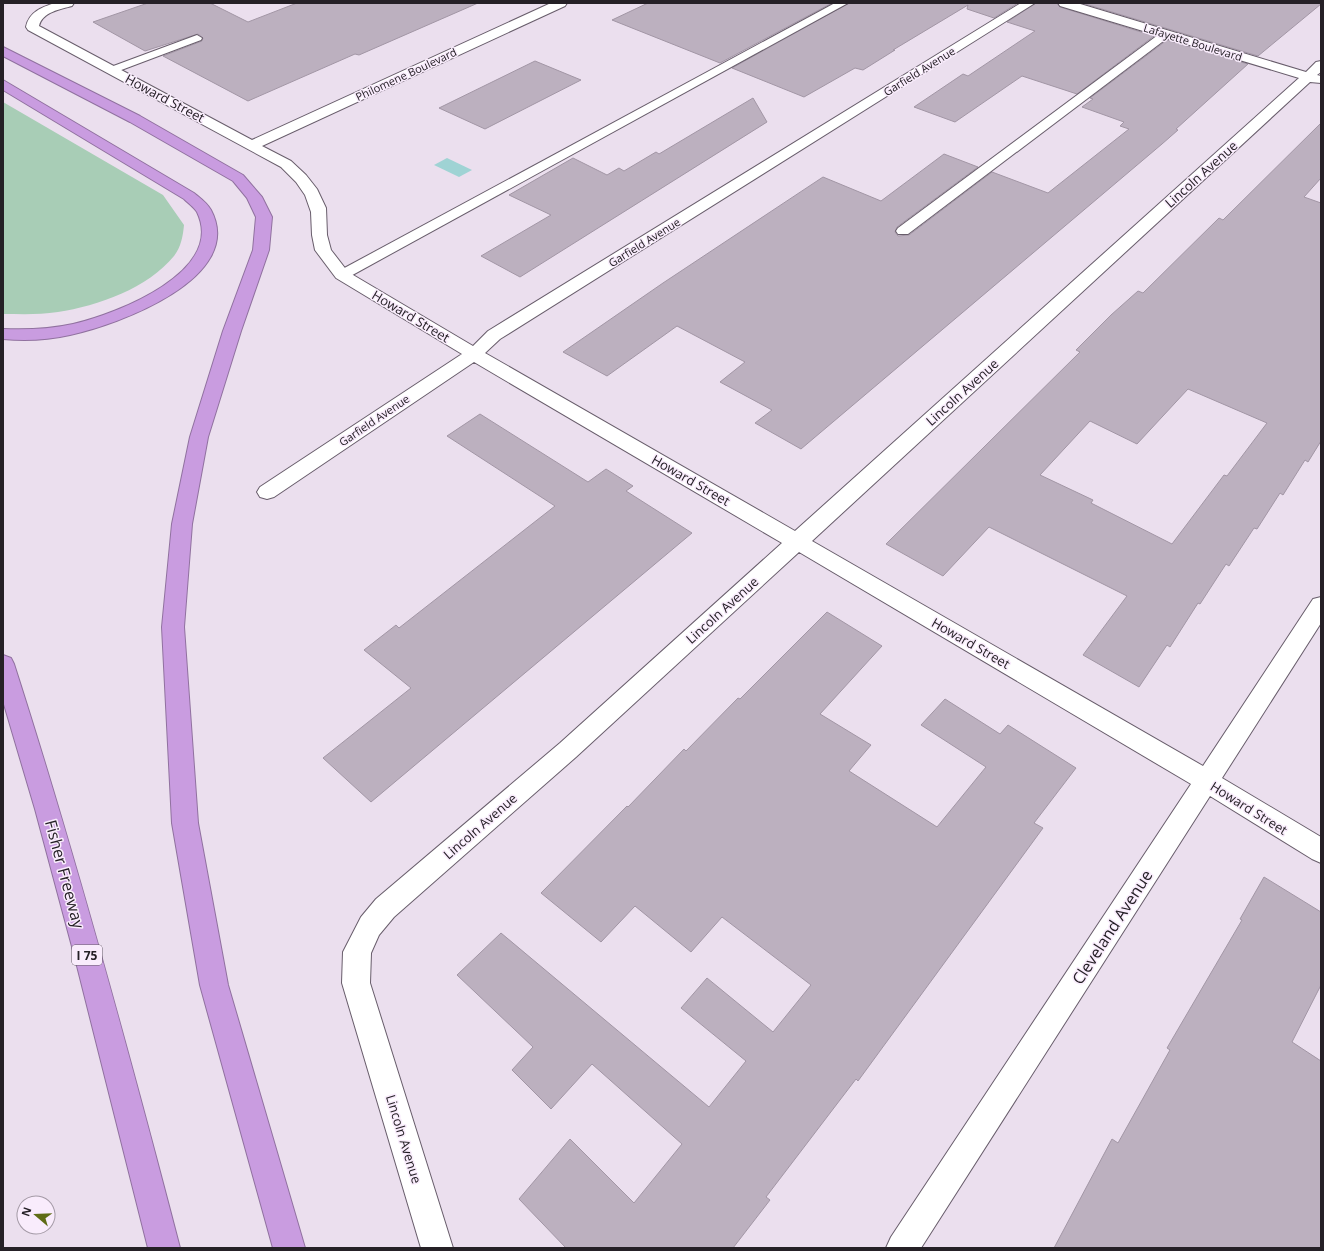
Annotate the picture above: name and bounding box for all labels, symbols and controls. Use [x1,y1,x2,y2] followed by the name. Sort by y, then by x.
[1142,20,1244,64] street label: Lafayette Boulevard
[880,43,958,99] street label: Garfield Avenue
[353,44,459,104] street label: Philomene Boulevard
[122,69,208,127] street label: Howard Street
[1161,137,1241,211] street label: Lincoln Avenue
[605,214,683,270] street label: Garfield Avenue
[369,286,454,346] street label: Howard Street
[922,355,1002,429] street label: Lincoln Avenue
[336,391,412,449] street label: Garfield Avenue
[649,450,734,510] street label: Howard Street
[682,573,762,647] street label: Lincoln Avenue
[929,613,1014,673] street label: Howard Street
[1207,777,1291,839] street label: Howard Street
[439,789,521,863] street label: Lincoln Avenue
[40,817,90,932] street label: Fisher Freeway
[1067,865,1157,989] street label: Cleveland Avenue
[72,945,102,965] road number: I 75
[382,1092,426,1186] street label: Lincoln Avenue
[16,1195,56,1235] north arrow
[18,1205,35,1218] text: N

